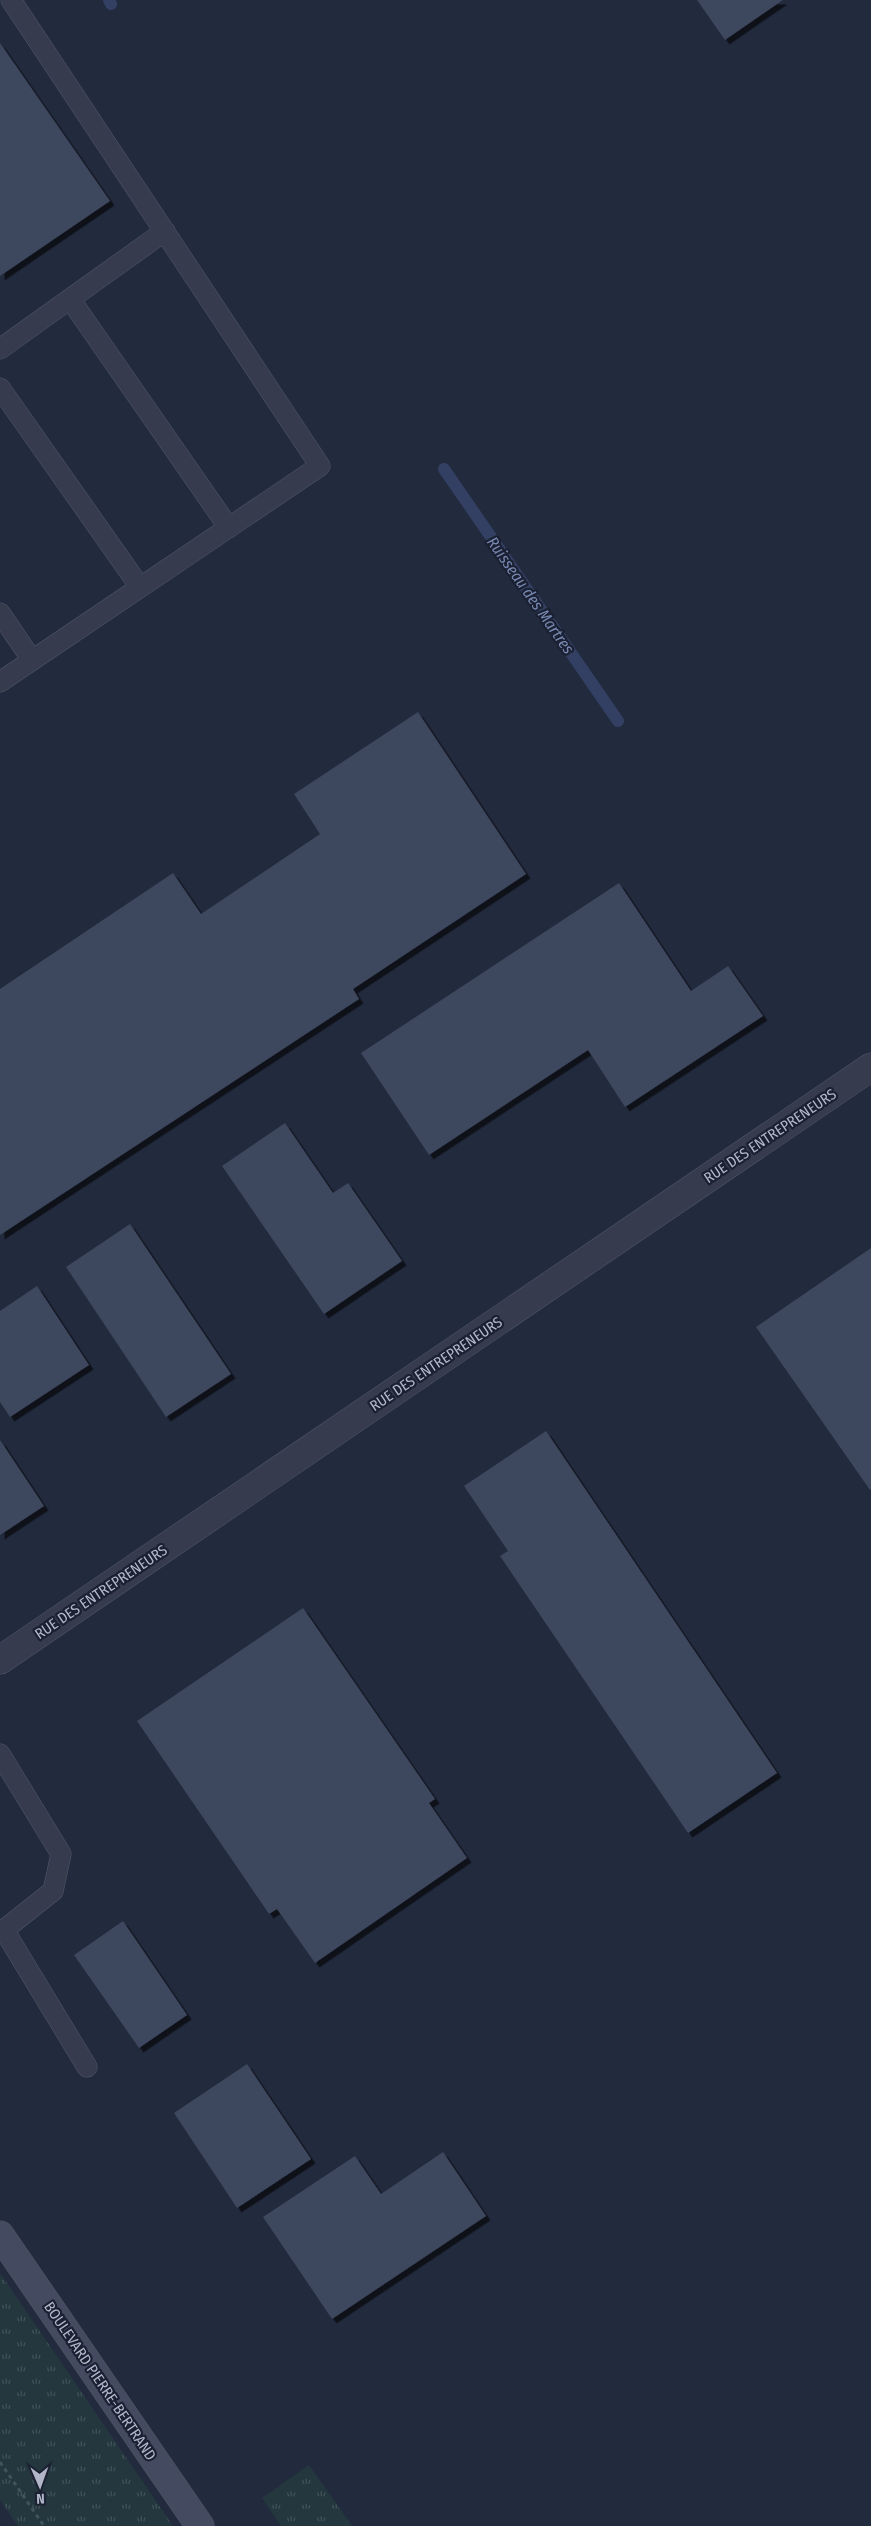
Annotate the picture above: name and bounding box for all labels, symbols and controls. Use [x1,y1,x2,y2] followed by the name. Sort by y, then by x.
[483,533,578,658] water label: Ruisseau des Martres
[700,1085,840,1187] street label: RUE DES ENTREPRENEURS
[366,1313,506,1415] street label: RUE DES ENTREPRENEURS
[31,1541,171,1643] street label: RUE DES ENTREPRENEURS
[40,2298,160,2464] street label: BOULEVARD PIERRE-BERTRAND
[15,2461,65,2511] north arrow
[36,2490,45,2507] text: N

